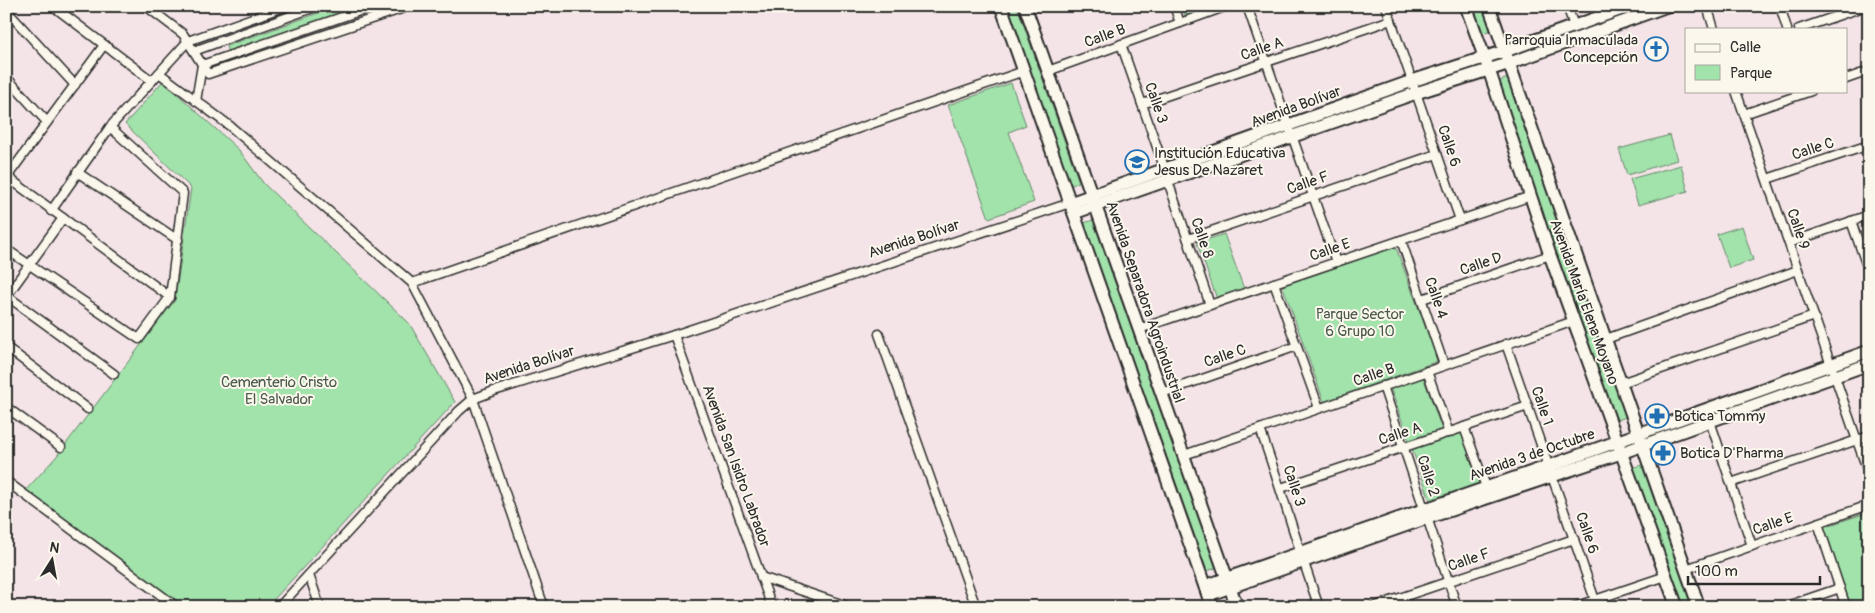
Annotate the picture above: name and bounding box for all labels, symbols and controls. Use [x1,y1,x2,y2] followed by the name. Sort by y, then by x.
[1082,20,1128,52] street label: Calle B
[1685,28,1848,92] legend
[1504,31,1638,67] place label: Parroquia Inmaculada Concepción
[1238,33,1286,65] street label: Calle A
[1643,36,1669,62] church icon: Parroquia Inmaculada Concepción
[1730,38,1761,57] text: Calle
[1730,64,1773,83] text: Parque
[1140,80,1172,126] street label: Calle 3
[1248,82,1344,132] street label: Avenida Bolívar
[1433,123,1465,169] street label: Calle 6
[1789,133,1837,165] street label: Calle C
[1154,144,1285,180] place label: Institución Educativa Jesus De Nazaret
[1124,149,1150,175] school or university icon: Institución Educativa Jesus De Nazaret
[1285,167,1331,199] street label: Calle F
[1101,199,1189,405] street label: Avenida Separadora Agroindustrial
[1782,206,1814,252] street label: Calle 9
[866,215,963,263] street label: Avenida Bolívar
[1186,215,1218,261] street label: Calle 8
[1545,217,1623,387] street label: Avenida María Elena Moyano
[1307,234,1353,266] street label: Calle E
[1457,248,1505,280] street label: Calle D
[1420,275,1452,322] street label: Calle 4
[1316,305,1405,341] park label: Parque Sector 6 Grupo 10
[1201,340,1249,372] street label: Calle C
[481,341,578,389] street label: Avenida Bolívar
[1351,359,1397,391] street label: Calle B
[221,373,337,409] park label: Cementerio Cristo El Salvador
[698,382,774,550] street label: Avenida San Isidro Labrador
[1527,384,1557,428] street label: Calle 1
[1644,403,1670,429] pharmacy icon: Botica Tommy
[1674,407,1766,426] place label: Botica Tommy
[1376,418,1424,450] street label: Calle A
[1467,424,1598,485] street label: Avenida 3 de Octubre
[1650,440,1676,466] pharmacy icon: Botica D'Pharma
[1680,444,1783,463] place label: Botica D'Pharma
[1412,453,1444,499] street label: Calle 2
[1278,463,1310,509] street label: Calle 3
[1750,508,1796,540] street label: Calle E
[1571,510,1603,556] street label: Calle 6
[28,536,78,586] north arrow
[48,538,61,557] text: N
[1446,544,1492,576] street label: Calle F
[1688,553,1820,585] scale bar
[1695,562,1738,581] text: 100 m

